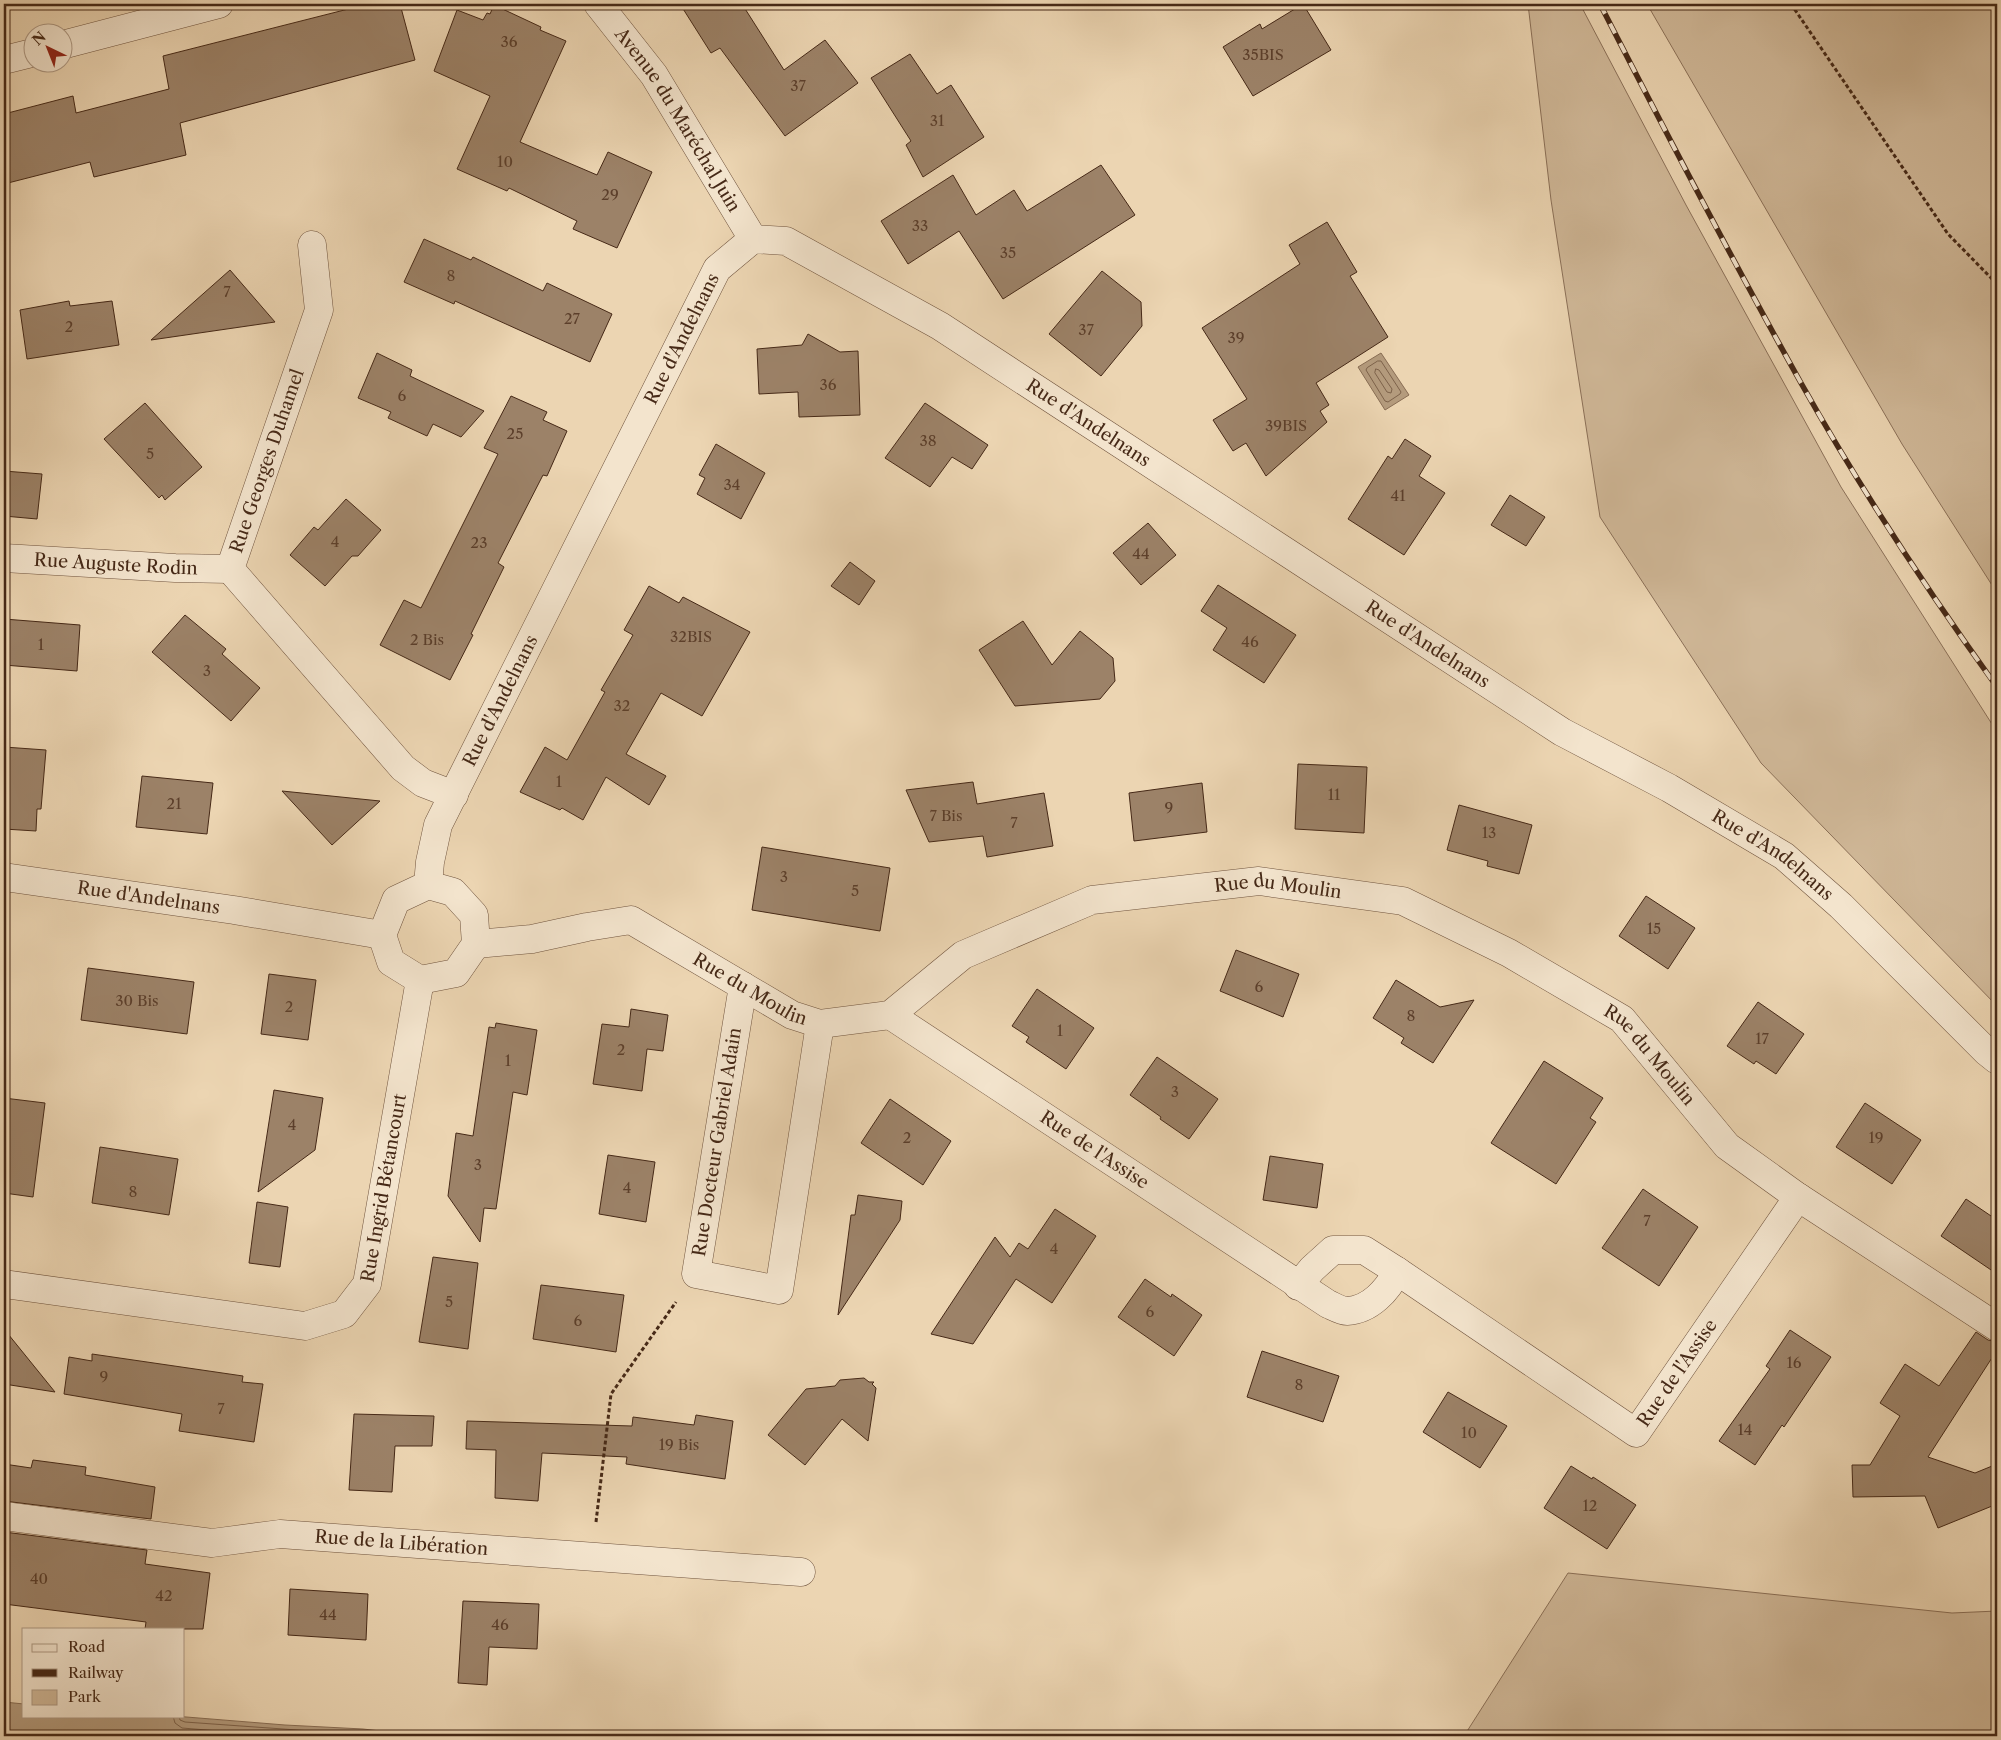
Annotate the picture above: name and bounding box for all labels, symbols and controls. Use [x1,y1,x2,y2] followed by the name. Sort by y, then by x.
[22,22,72,72] north arrow
[609,23,745,216] street label: Avenue du Maréchal Juin
[29,28,50,49] text: N
[500,32,518,51] house number: 36
[1242,45,1284,64] house number: 35BIS
[790,76,806,95] house number: 37
[930,111,945,130] house number: 31
[497,152,513,171] house number: 10
[601,185,619,204] house number: 29
[912,216,928,235] house number: 33
[1000,243,1016,262] house number: 35
[447,266,456,285] house number: 8
[640,269,724,408] street label: Rue d'Andelnans
[223,282,231,301] house number: 7
[564,309,581,328] house number: 27
[65,317,73,336] house number: 2
[1078,320,1094,339] house number: 37
[1227,328,1245,347] house number: 39
[225,366,309,556] street label: Rue Georges Duhamel
[1022,374,1155,471] street label: Rue d'Andelnans
[819,375,837,394] house number: 36
[398,386,407,405] house number: 6
[1265,416,1307,435] house number: 39BIS
[507,424,523,443] house number: 25
[919,431,937,450] house number: 38
[146,444,154,463] house number: 5
[724,475,740,494] house number: 34
[1391,486,1406,505] house number: 41
[331,532,339,551] house number: 4
[471,533,487,552] house number: 23
[1132,544,1150,563] house number: 44
[33,549,198,579] street label: Rue Auguste Rodin
[1361,596,1494,693] street label: Rue d'Andelnans
[670,627,712,646] house number: 32BIS
[410,630,444,649] house number: 2 Bis
[458,631,542,770] street label: Rue d'Andelnans
[1241,632,1259,651] house number: 46
[38,635,45,654] house number: 1
[203,661,211,680] house number: 3
[614,696,630,715] house number: 32
[556,772,563,791] house number: 1
[1328,785,1341,804] house number: 11
[167,794,182,813] house number: 21
[1165,798,1173,817] house number: 9
[1708,805,1838,905] street label: Rue d'Andelnans
[930,806,962,825] house number: 7 Bis
[1010,813,1018,832] house number: 7
[1482,823,1496,842] house number: 13
[780,867,788,886] house number: 3
[1213,869,1343,903] street label: Rue du Moulin
[76,877,221,919] street label: Rue d'Andelnans
[851,881,859,900] house number: 5
[1647,919,1661,938] house number: 15
[689,948,810,1030] street label: Rue du Moulin
[1255,977,1264,996] house number: 6
[115,991,159,1010] house number: 30 Bis
[285,997,293,1016] house number: 2
[1600,1000,1700,1110] street label: Rue du Moulin
[1407,1006,1416,1025] house number: 8
[1057,1021,1064,1040] house number: 1
[688,1026,746,1258] street label: Rue Docteur Gabriel Adain
[1755,1029,1769,1048] house number: 17
[617,1040,625,1059] house number: 2
[505,1051,512,1070] house number: 1
[1171,1082,1179,1101] house number: 3
[357,1091,411,1284] street label: Rue Ingrid Bétancourt
[1036,1106,1153,1194] street label: Rue de l'Assise
[288,1115,296,1134] house number: 4
[903,1128,911,1147] house number: 2
[1868,1128,1884,1147] house number: 19
[474,1155,482,1174] house number: 3
[623,1178,631,1197] house number: 4
[129,1182,138,1201] house number: 8
[1643,1211,1651,1230] house number: 7
[1050,1239,1058,1258] house number: 4
[445,1292,453,1311] house number: 5
[1146,1302,1155,1321] house number: 6
[574,1311,583,1330] house number: 6
[1633,1315,1722,1431] street label: Rue de l'Assise
[1786,1353,1802,1372] house number: 16
[100,1367,108,1386] house number: 9
[1295,1375,1304,1394] house number: 8
[217,1399,225,1418] house number: 7
[1738,1420,1752,1439] house number: 14
[1461,1423,1477,1442] house number: 10
[659,1435,699,1454] house number: 19 Bis
[1583,1496,1597,1515] house number: 12
[314,1526,489,1560] street label: Rue de la Libération
[30,1569,48,1588] house number: 40
[155,1586,173,1605] house number: 42
[319,1605,337,1624] house number: 44
[491,1615,509,1634] house number: 46
[22,1628,185,1718] legend
[68,1637,105,1656] text: Road
[68,1663,124,1682] text: Railway
[68,1687,102,1706] text: Park

